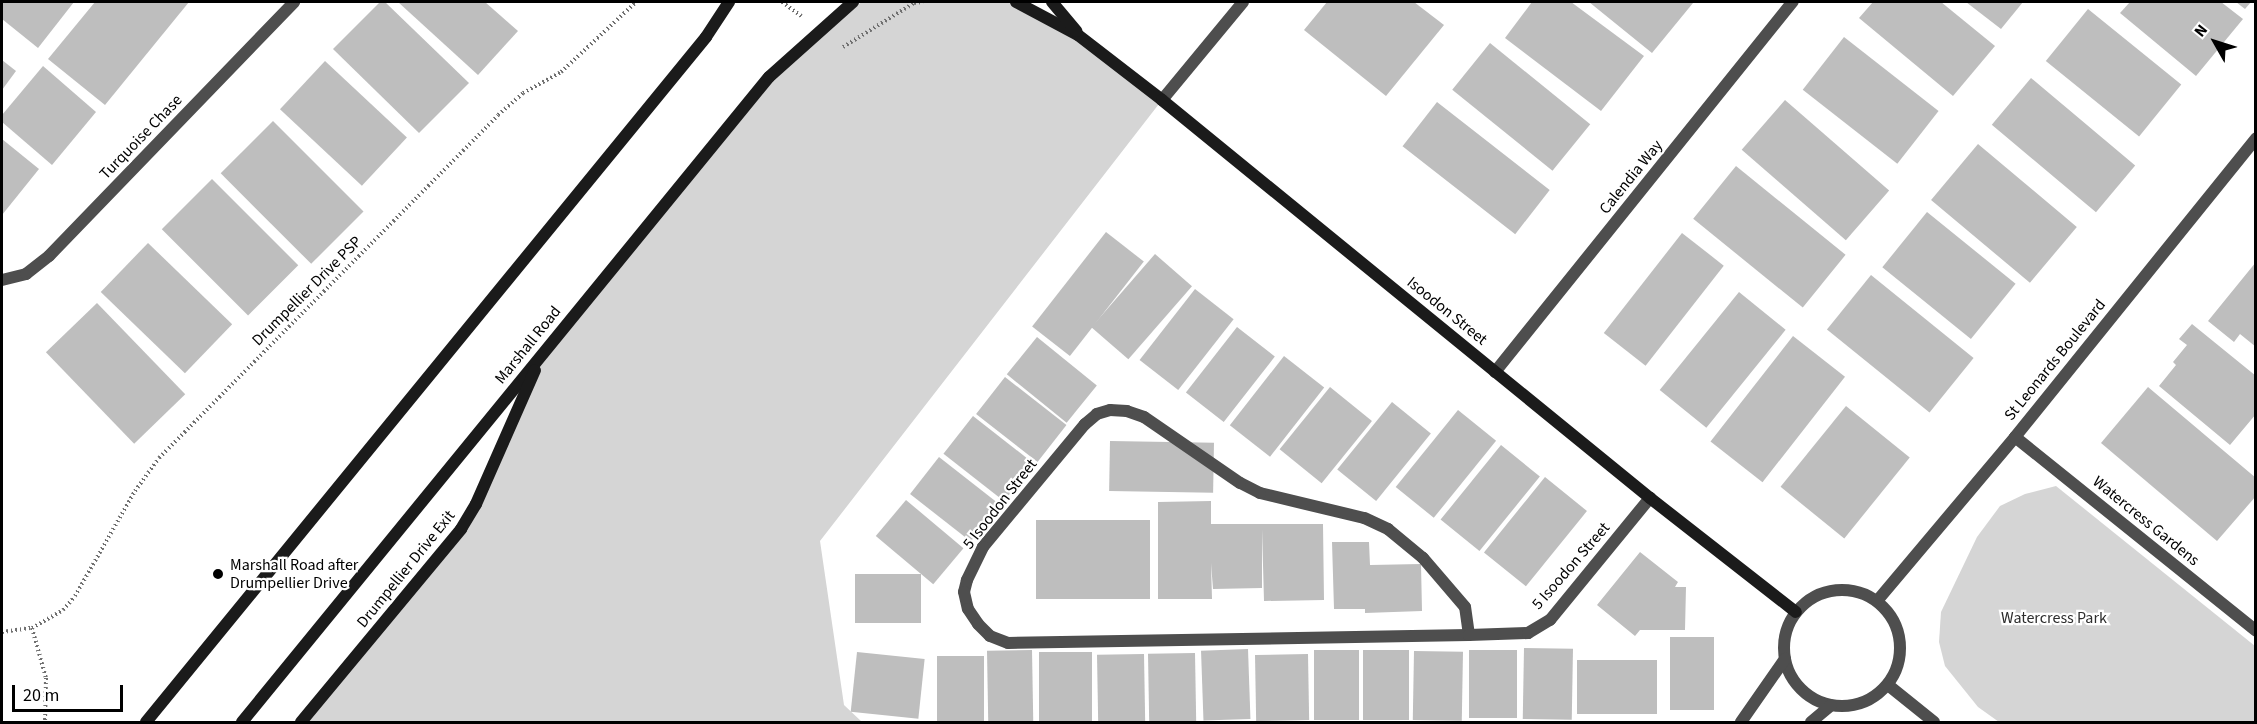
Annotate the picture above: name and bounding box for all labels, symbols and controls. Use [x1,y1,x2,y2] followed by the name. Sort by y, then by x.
[2185,12,2245,72] north arrow
[2189,20,2213,42] text: N
[96,91,186,183] street label: Turquoise Chase
[1595,136,1667,218] street label: Calendia Way
[248,232,366,350] street label: Drumpellier Drive PSP
[1403,273,1491,349] street label: Isoodon Street
[2000,296,2110,424] street label: St Leonards Boulevard
[491,302,565,388] street label: Marshall Road
[959,455,1041,553] street label: 5 Isoodon Street
[2089,472,2203,570] street label: Watercress Gardens
[353,507,459,631] street label: Drumpellier Drive Exit
[1528,519,1614,613] street label: 5 Isoodon Street
[230,555,358,593] place label: Marshall Road after Drumpellier Drive
[211,567,225,581] marker: Marshall Road after Drumpellier Drive
[2001,608,2107,628] park label: Watercress Park
[15,673,126,711] scale bar
[23,683,59,708] text: 20 m

